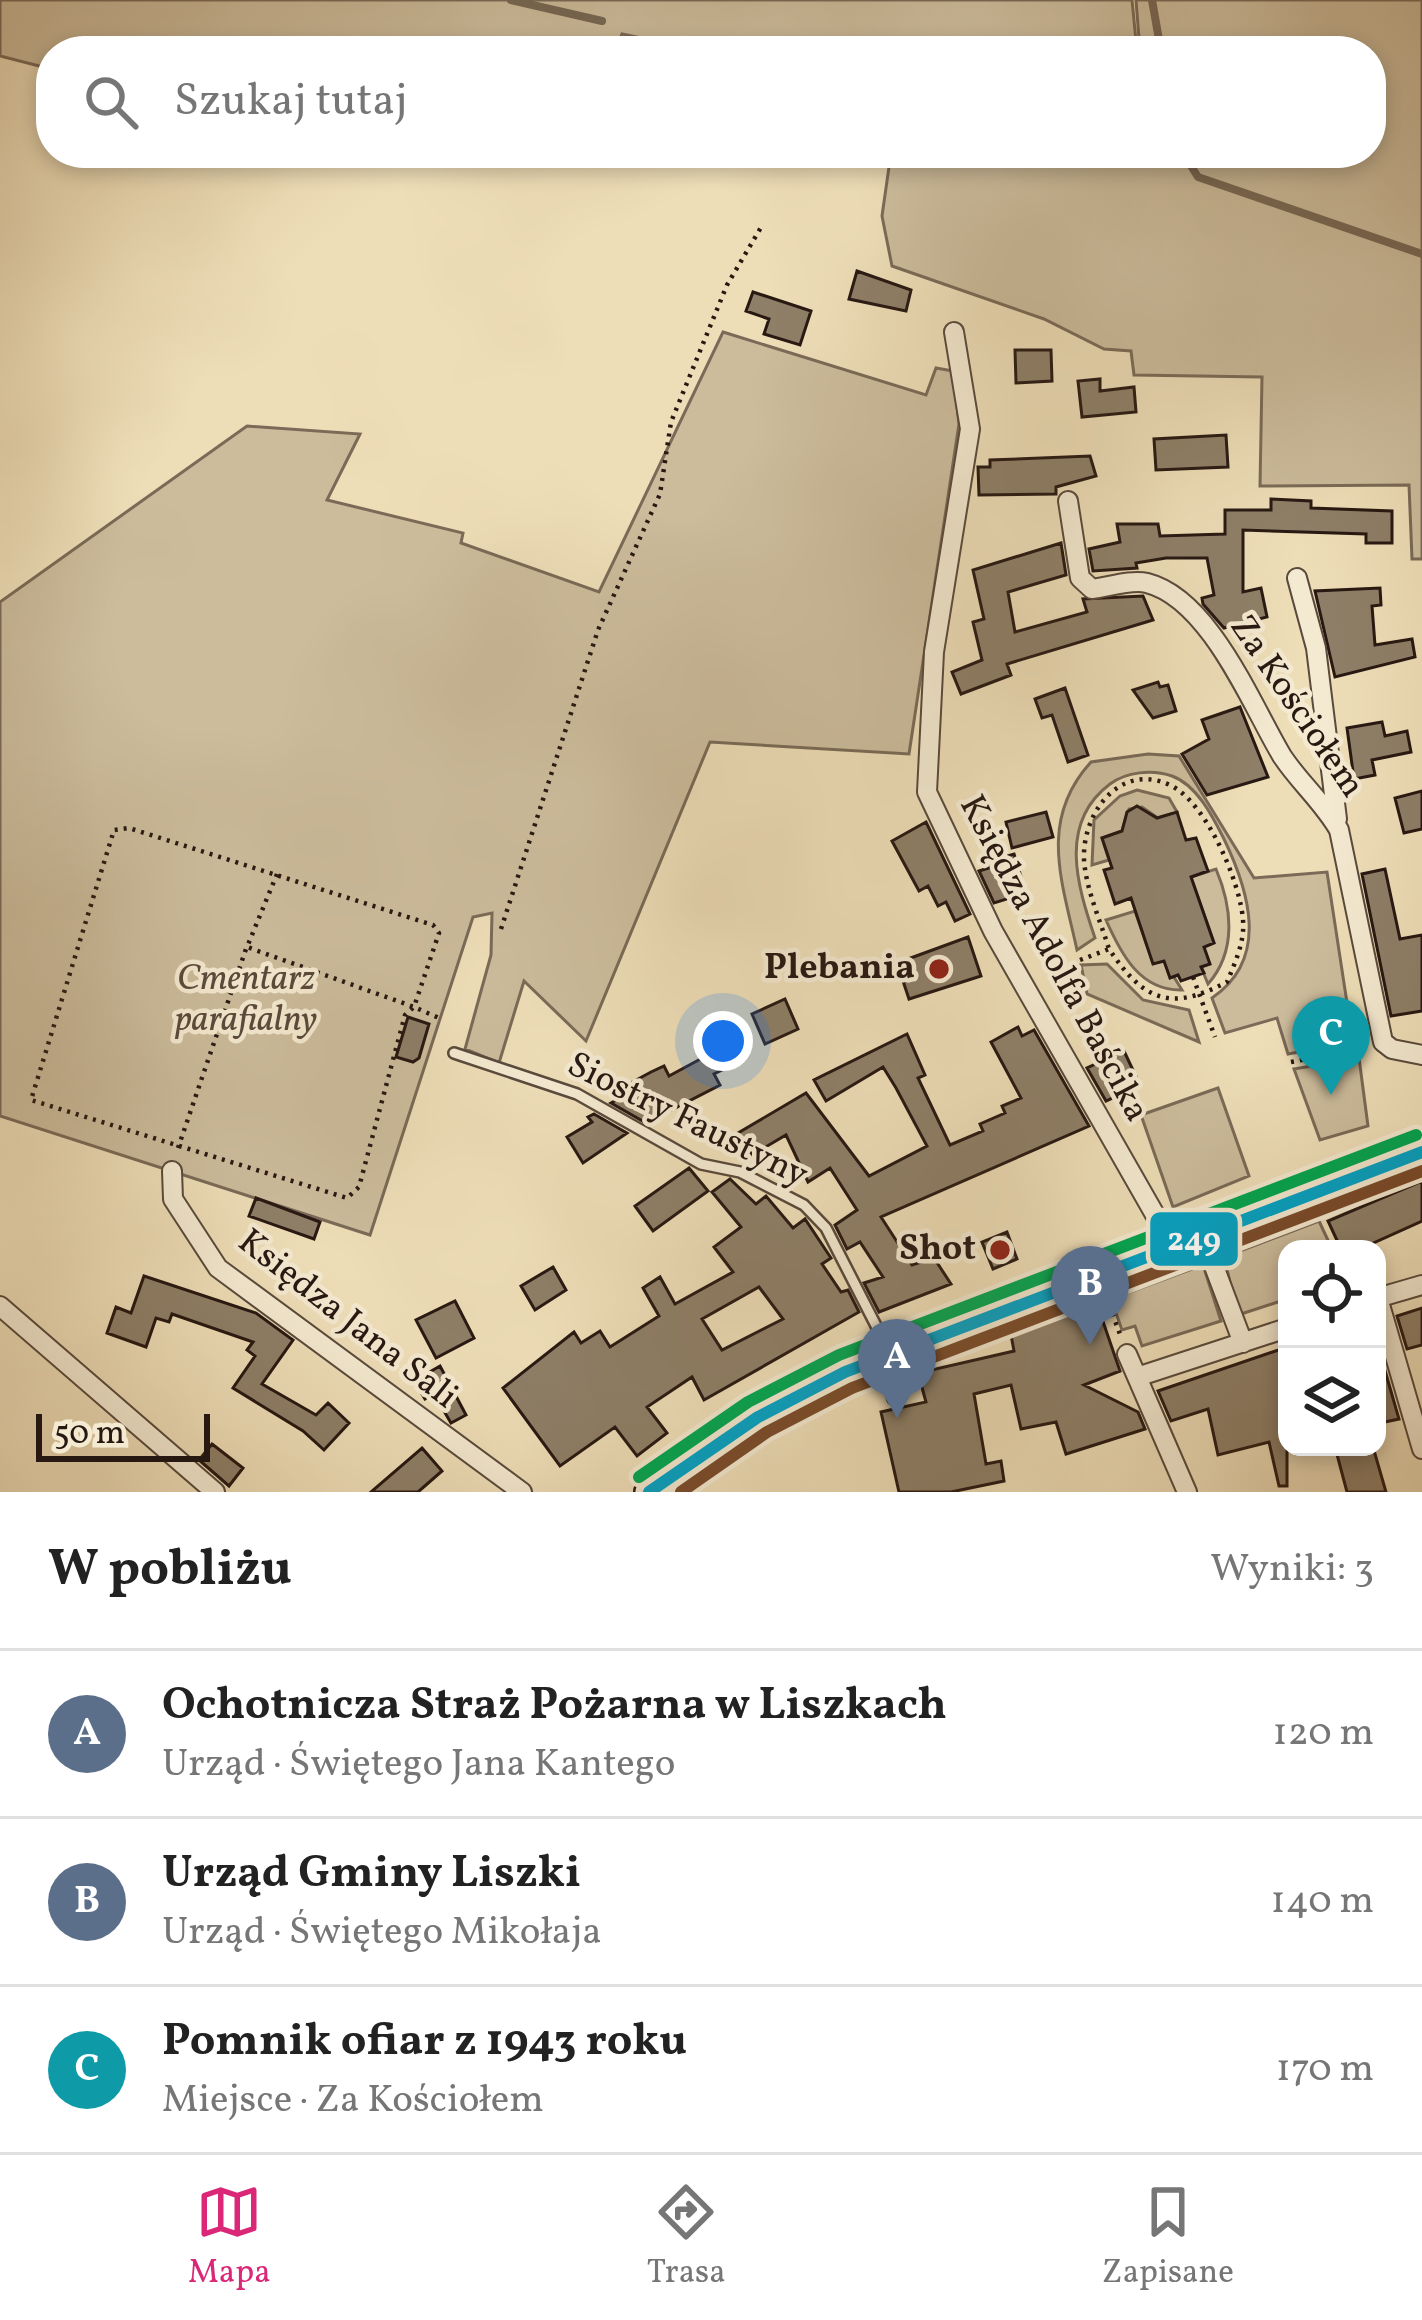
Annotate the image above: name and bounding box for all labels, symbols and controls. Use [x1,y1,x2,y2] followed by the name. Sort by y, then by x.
[36,36,1386,168] search box
[78,69,144,135] icon: search
[174,71,408,134] text: Szukaj tutaj
[1216,606,1376,808] street label: Za Kościołem
[946,787,1160,1131] street label: Księdza Adolfa Baścika
[764,944,915,994] place label: Plebania
[175,955,317,1046] park label: Cmentarz parafialny
[926,956,952,982] marker: Plebania
[1292,996,1370,1095] pin: C
[693,1011,753,1071] your location
[558,1041,816,1201] street label: Siostry Faustyny
[1148,1210,1240,1268] line badge: 249
[226,1218,468,1422] street label: Księdza Jana Sali
[1167,1219,1221,1265] text: 249
[899,1225,976,1275] place label: Shot
[987,1237,1013,1263] marker: Shot
[1278,1240,1386,1456] map controls
[1278,1240,1386,1348] button: locate
[1051,1246,1129,1345] pin: B
[858,1319,936,1418] pin: A
[1278,1348,1386,1456] button: layers
[36,1408,210,1461] scale bar
[54,1412,125,1458] text: 50 m
[48,1535,292,1606] text: W pobliżu
[1210,1543,1374,1597] text: Wyniki: 3
[162,1675,947,1738] text: Ochotnicza Straż Pożarna w Liszkach
[73,1707,101,1761] text: A
[1273,1707,1374,1761] text: 120 m
[162,1738,675,1792] text: Urząd · Świętego Jana Kantego
[162,1843,581,1906] text: Urząd Gminy Liszki
[74,1875,100,1929] text: B
[1271,1875,1374,1929] text: 140 m
[162,1906,602,1960] text: Urząd · Świętego Mikołaja
[162,2011,687,2074] text: Pomnik ofiar z 1943 roku
[74,2043,100,2097] text: C
[1276,2043,1374,2097] text: 170 m
[162,2074,544,2128] text: Miejsce · Za Kościołem
[188,2179,271,2297] tab: Mapa
[647,2179,726,2297] tab: Trasa
[1102,2179,1234,2297] tab: Zapisane

